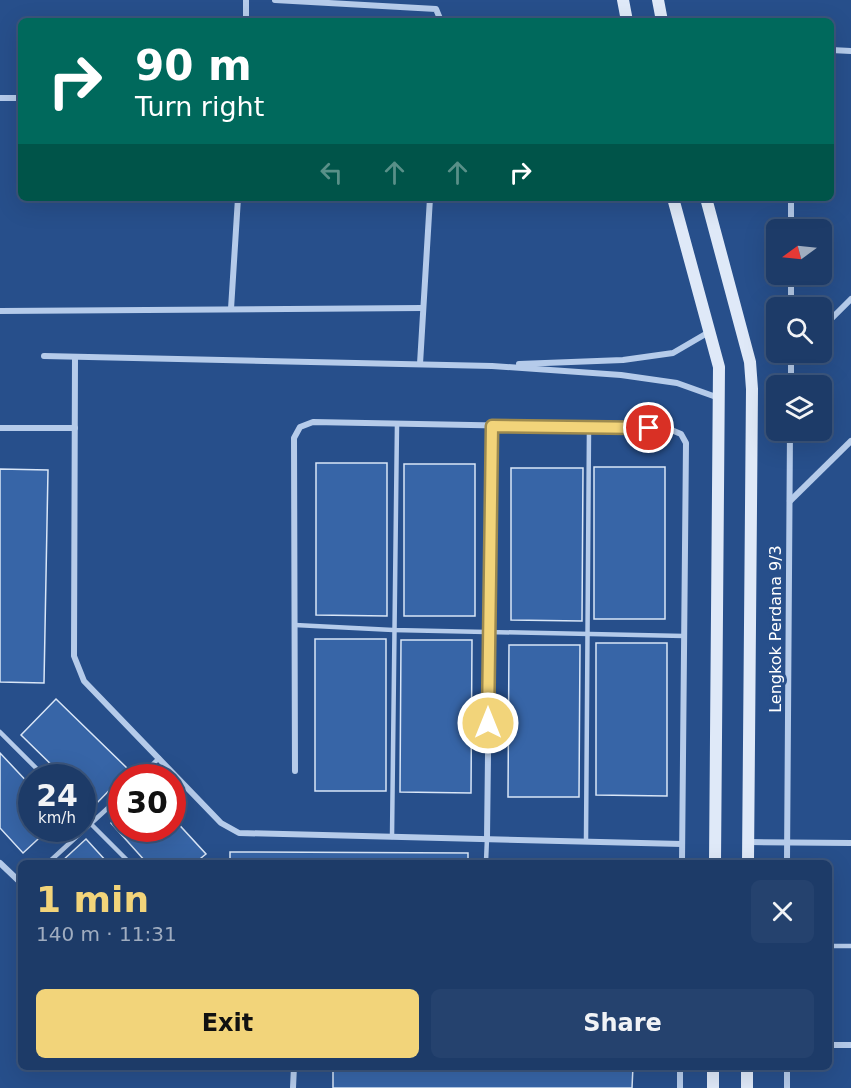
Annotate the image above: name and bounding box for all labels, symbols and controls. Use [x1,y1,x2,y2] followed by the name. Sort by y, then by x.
[135,41,252,90] text: 90 m
[36,42,114,120] icon: right
[135,91,264,122] text: Turn right
[315,156,348,189] icon: left
[378,156,411,189] icon: ahead
[441,156,474,189] icon: ahead
[504,156,537,189] icon: right
[766,219,832,285] north arrow
[766,219,832,441] map controls
[766,297,832,363] button: search
[766,375,832,441] button: layers
[623,402,674,453] pin
[632,411,665,444] icon: arrive
[766,545,785,713] street label: Lengkok Perdana 9/3
[456,691,520,755] position arrow
[108,764,186,842] speed limit sign: 30
[36,778,78,813] text: 24
[38,809,76,827] text: km/h
[36,879,149,920] text: 1 min
[751,880,814,943] button: close
[36,922,177,946] text: 140 m · 11:31
[36,989,419,1058] button: Exit
[431,989,814,1058] button: Share

